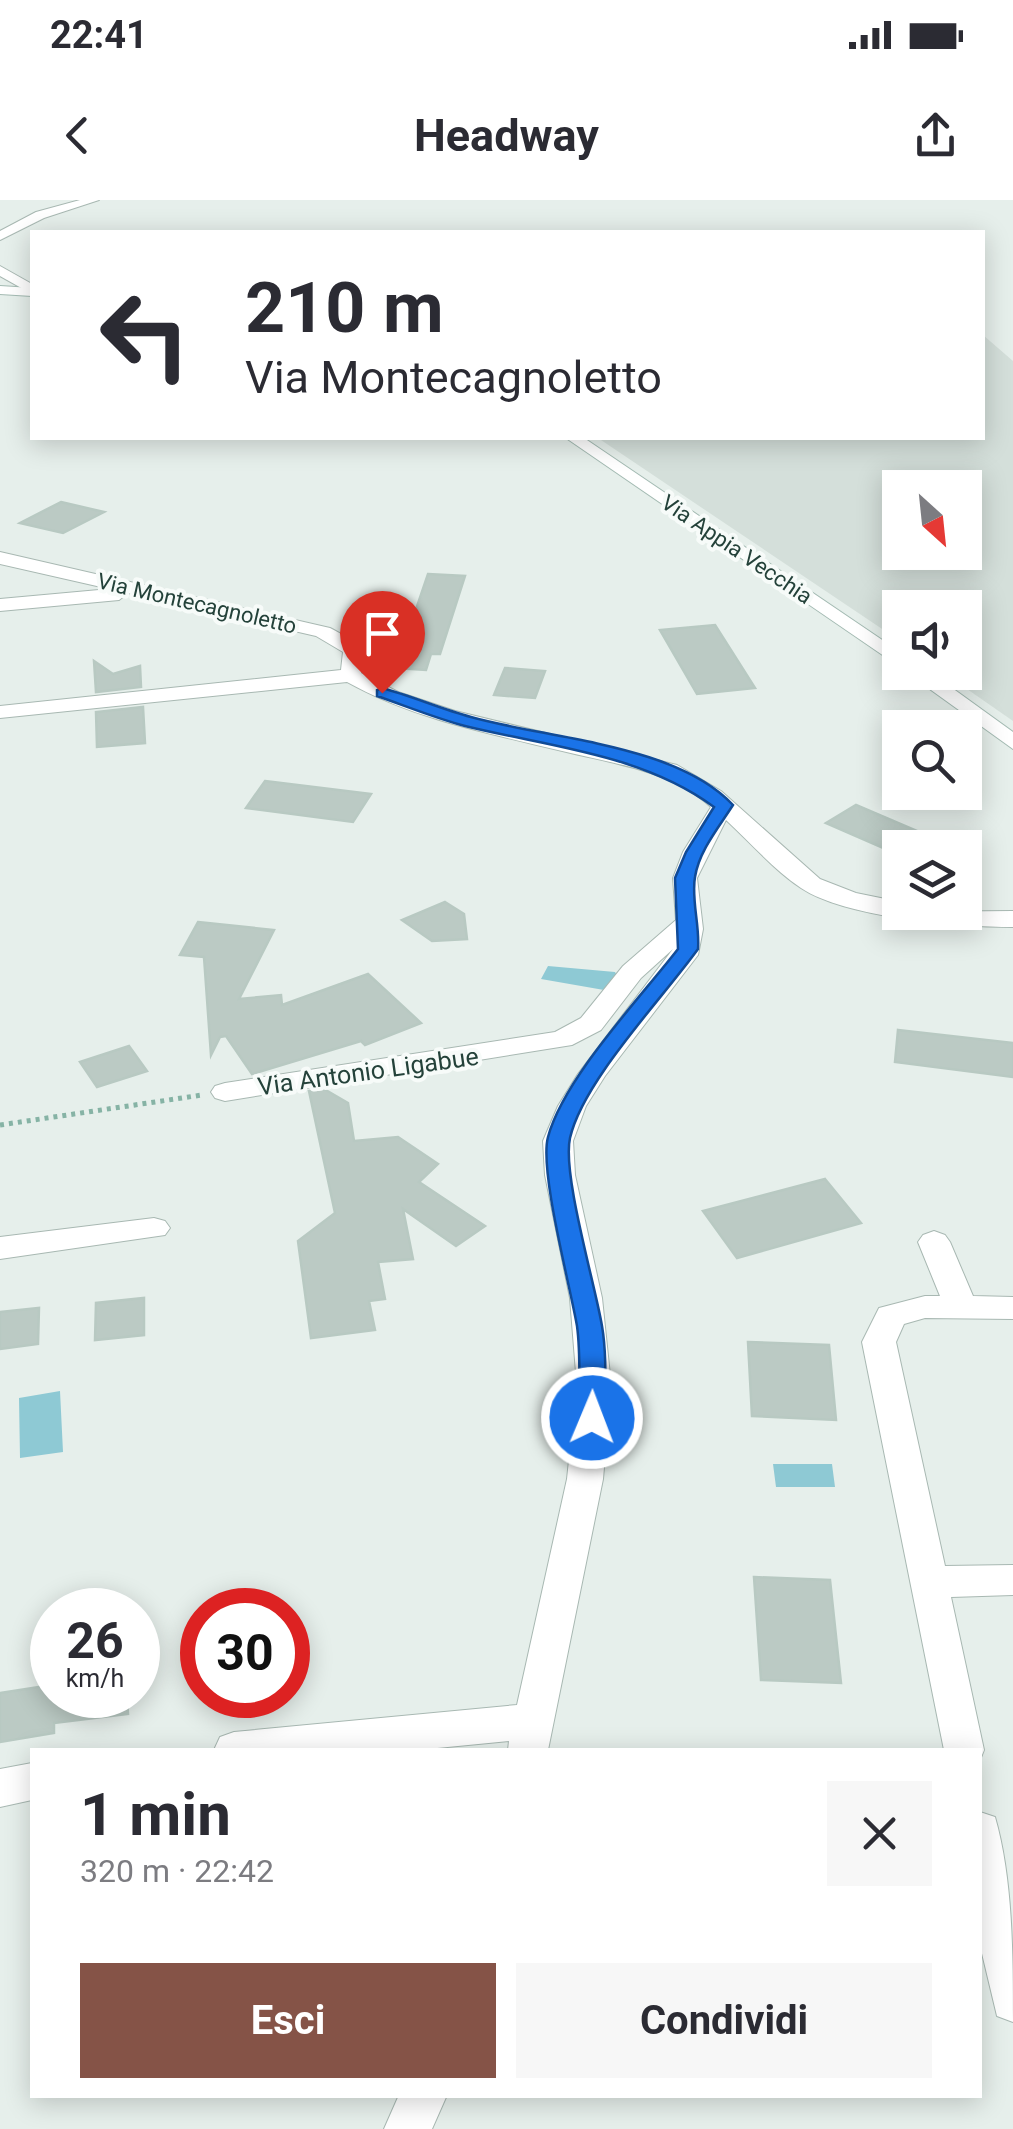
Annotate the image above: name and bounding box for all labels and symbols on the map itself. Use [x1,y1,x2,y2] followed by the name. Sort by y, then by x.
[882,470,982,570] north arrow
[657,490,817,609] street label: Via Appia Vecchia
[95,568,299,639] street label: Via Montecagnoletto
[340,591,425,694] pin
[256,1042,480,1101] street label: Via Antonio Ligabue
[540,1366,644,1470] position arrow
[180,1588,310,1718] speed limit sign: 30

